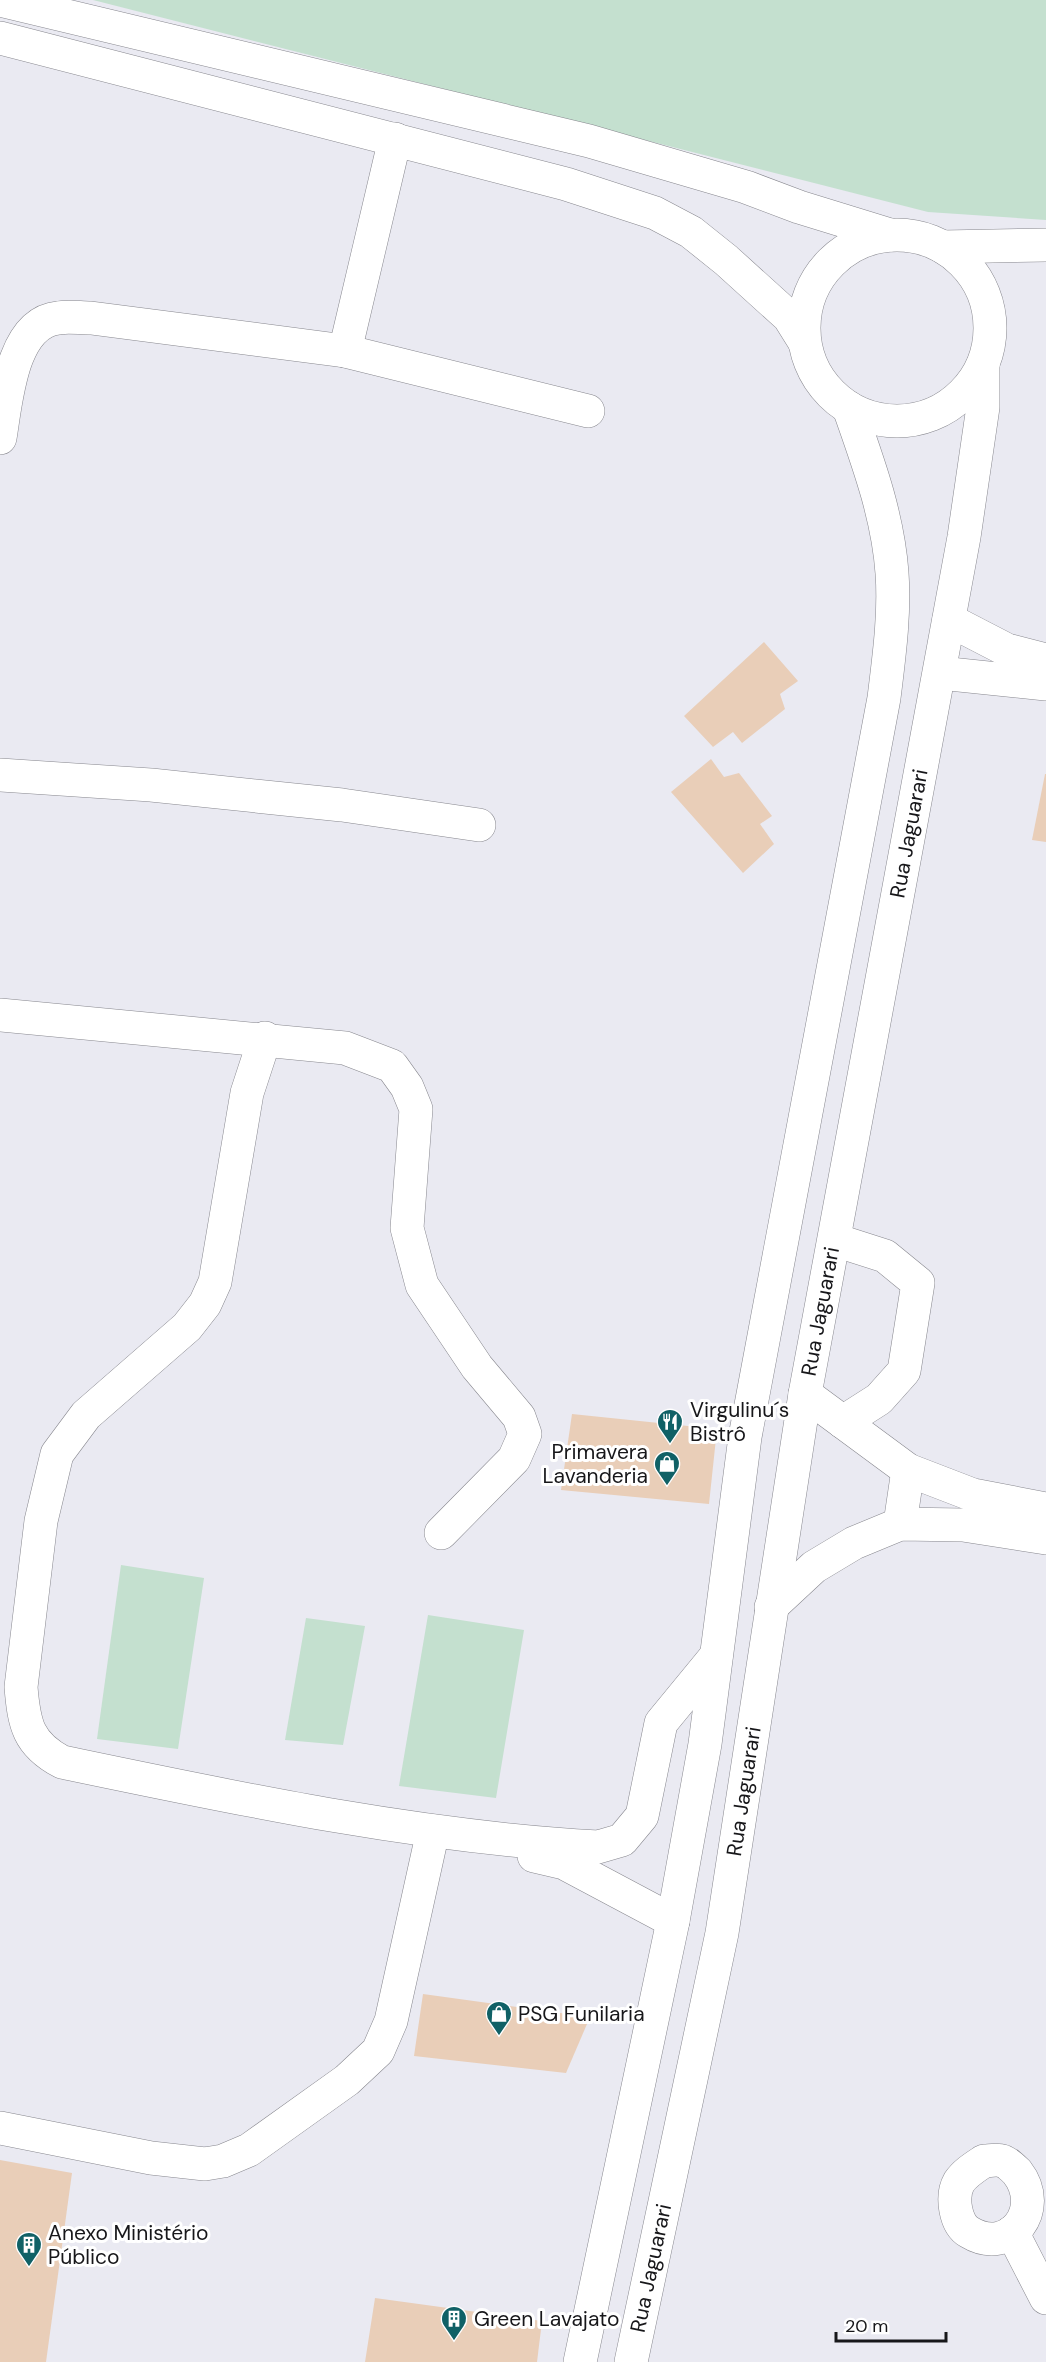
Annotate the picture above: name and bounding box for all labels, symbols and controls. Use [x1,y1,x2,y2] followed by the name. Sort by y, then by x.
[883,767,935,900] street label: Rua Jaguarari
[795,1244,846,1378] street label: Rua Jaguarari
[690,1396,789,1448] place label: Virgulinu´s Bistrô
[655,1407,685,1445] restaurant icon: Virgulinu´s Bistrô
[543,1438,648,1490] place label: Primavera Lavanderia
[652,1449,682,1487] shop icon: Primavera Lavanderia
[720,1724,768,1858] street label: Rua Jaguarari
[484,1999,514,2037] shop icon: PSG Funilaria
[518,2000,645,2028] place label: PSG Funilaria
[624,2201,678,2335] street label: Rua Jaguarari
[48,2219,208,2271] place label: Anexo Ministério Público
[14,2230,44,2268] building icon: Anexo Ministério Público
[439,2304,469,2342] building icon: Green Lavajato
[474,2305,619,2333] place label: Green Lavajato
[836,2305,946,2343] scale bar
[845,2314,888,2338] text: 20 m

